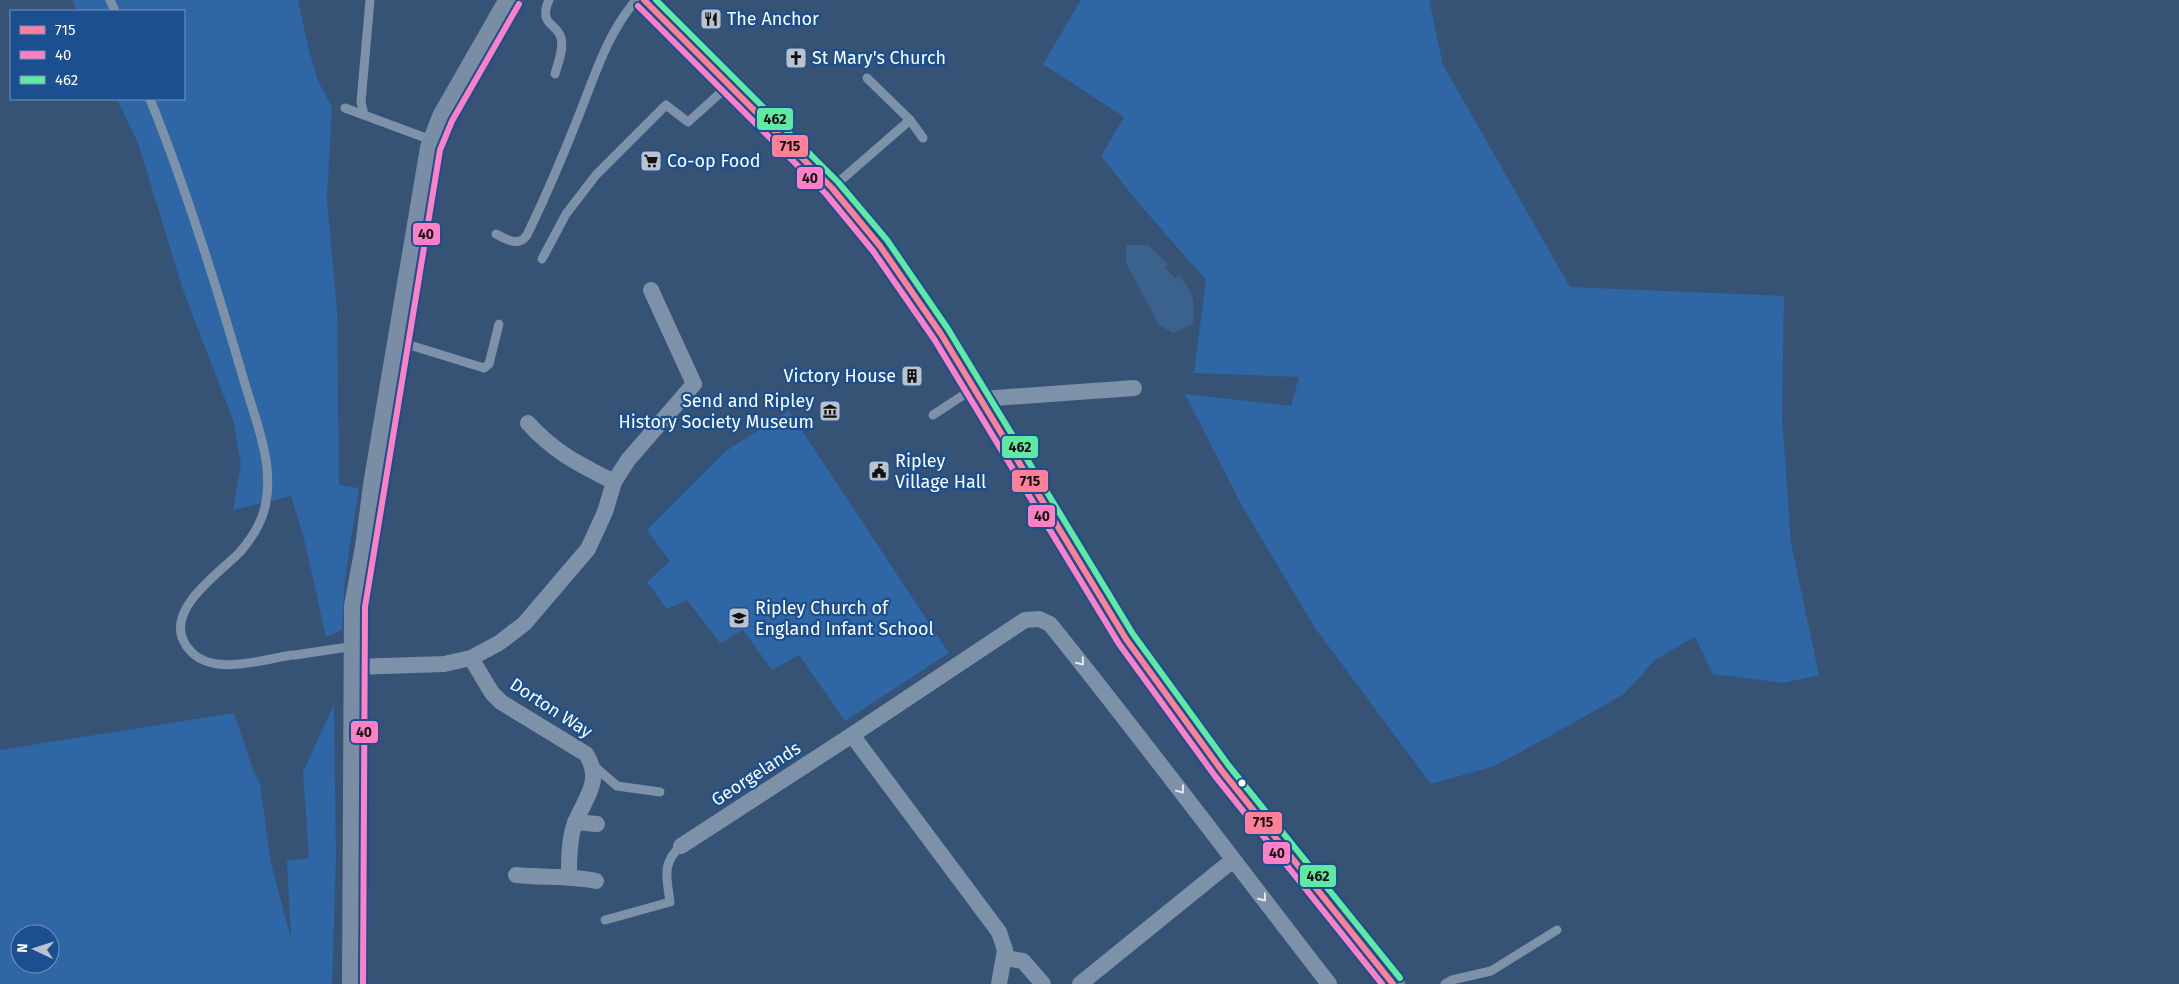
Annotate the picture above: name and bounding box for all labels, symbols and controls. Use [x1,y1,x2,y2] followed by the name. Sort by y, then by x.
[699,7,723,31] restaurant icon: The Anchor
[727,8,819,30] place label: The Anchor
[10,10,185,100] legend
[55,21,75,39] text: 715
[55,46,71,64] text: 40
[784,46,808,70] church icon: St Mary's Church
[812,47,946,69] place label: St Mary's Church
[55,71,78,89] text: 462
[756,107,794,131] line badge: 462
[764,111,786,128] text: 462
[771,134,809,158] line badge: 715
[780,138,801,155] text: 715
[639,149,663,173] supermarket icon: Co-op Food
[667,150,760,172] place label: Co-op Food
[796,166,824,190] line badge: 40
[802,170,818,187] text: 40
[412,222,441,246] line badge: 40
[418,226,434,243] text: 40
[900,364,924,388] building icon: Victory House
[784,365,896,387] place label: Victory House
[619,390,814,433] place label: Send and Ripley History Society Museum
[818,399,842,423] museum icon: Send and Ripley History Society Museum
[1001,435,1039,459] line badge: 462
[1009,439,1031,456] text: 462
[895,450,986,493] place label: Ripley Village Hall
[867,459,891,483] public building icon: Ripley Village Hall
[1011,469,1049,493] line badge: 715
[1020,473,1041,490] text: 715
[1027,504,1056,528] line badge: 40
[1034,508,1050,525] text: 40
[755,597,934,640] place label: Ripley Church of England Infant School
[727,606,751,630] school or university icon: Ripley Church of England Infant School
[1075,656,1083,665] one-way arrow
[506,673,596,743] street label: Dorton Way
[350,720,379,744] line badge: 40
[356,724,372,741] text: 40
[707,737,805,811] street label: Georgelands
[1237,778,1247,788] unlabelled marker
[1175,784,1183,793] one-way arrow
[1244,811,1283,835] line badge: 715
[1253,814,1274,831] text: 715
[1262,841,1291,865] line badge: 40
[1269,845,1285,862] text: 40
[1299,864,1337,888] line badge: 462
[1307,868,1329,885] text: 462
[1257,892,1265,901] one-way arrow
[10,924,60,974] north arrow
[14,943,31,953] text: N

